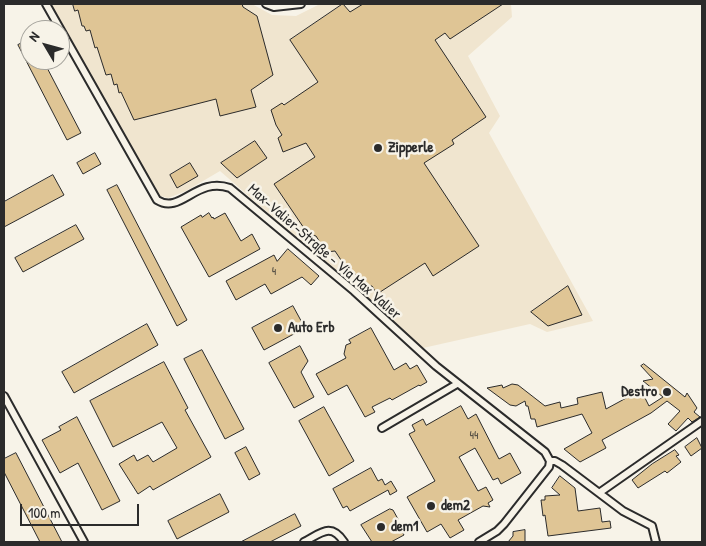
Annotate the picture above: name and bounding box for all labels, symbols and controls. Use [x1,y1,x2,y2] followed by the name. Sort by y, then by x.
[20,20,70,70] north arrow
[24,28,43,45] text: N
[388,139,434,157] place label: Zipperle
[372,142,384,154] marker: Zipperle
[244,181,404,323] street label: Max-Valier-Straße - Via Max Valier
[272,265,276,279] house number: 4
[288,319,335,337] place label: Auto Erb
[272,322,284,334] marker: Auto Erb
[621,383,657,401] place label: Destro
[661,386,673,398] marker: Destro
[470,429,478,443] house number: 44
[22,494,141,526] scale bar
[441,497,470,515] place label: dem2
[425,500,437,512] marker: dem2
[28,502,61,523] text: 100 m
[391,518,418,536] place label: dem1
[375,521,387,533] marker: dem1

